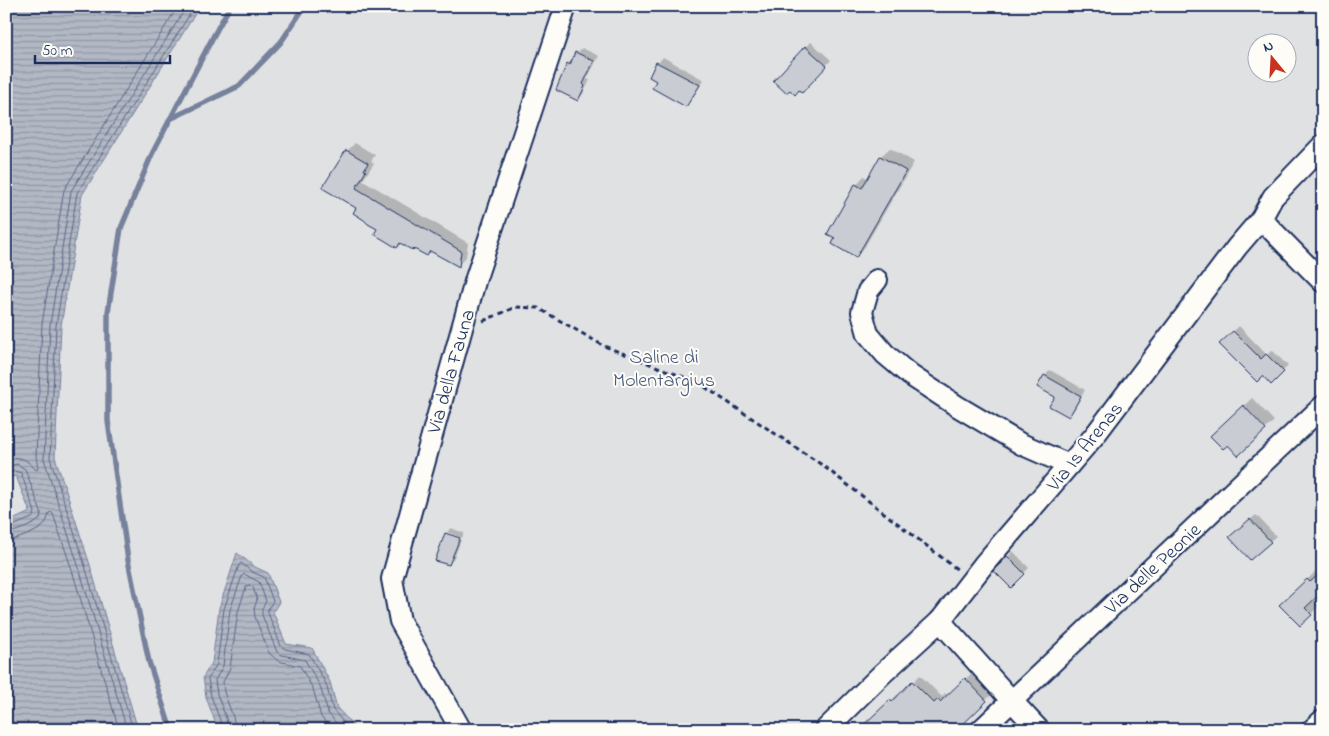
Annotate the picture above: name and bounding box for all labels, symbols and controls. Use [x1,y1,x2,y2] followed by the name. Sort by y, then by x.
[35,32,170,64] scale bar
[1246,32,1296,82] north arrow
[1261,36,1276,59] text: N
[42,40,73,62] text: 50 m
[421,306,484,438] street label: Via della Fauna
[613,344,715,397] park label: Saline di Molentargius
[1040,396,1131,499] street label: Via Is Arenas
[1098,517,1209,623] street label: Via delle Peonie

